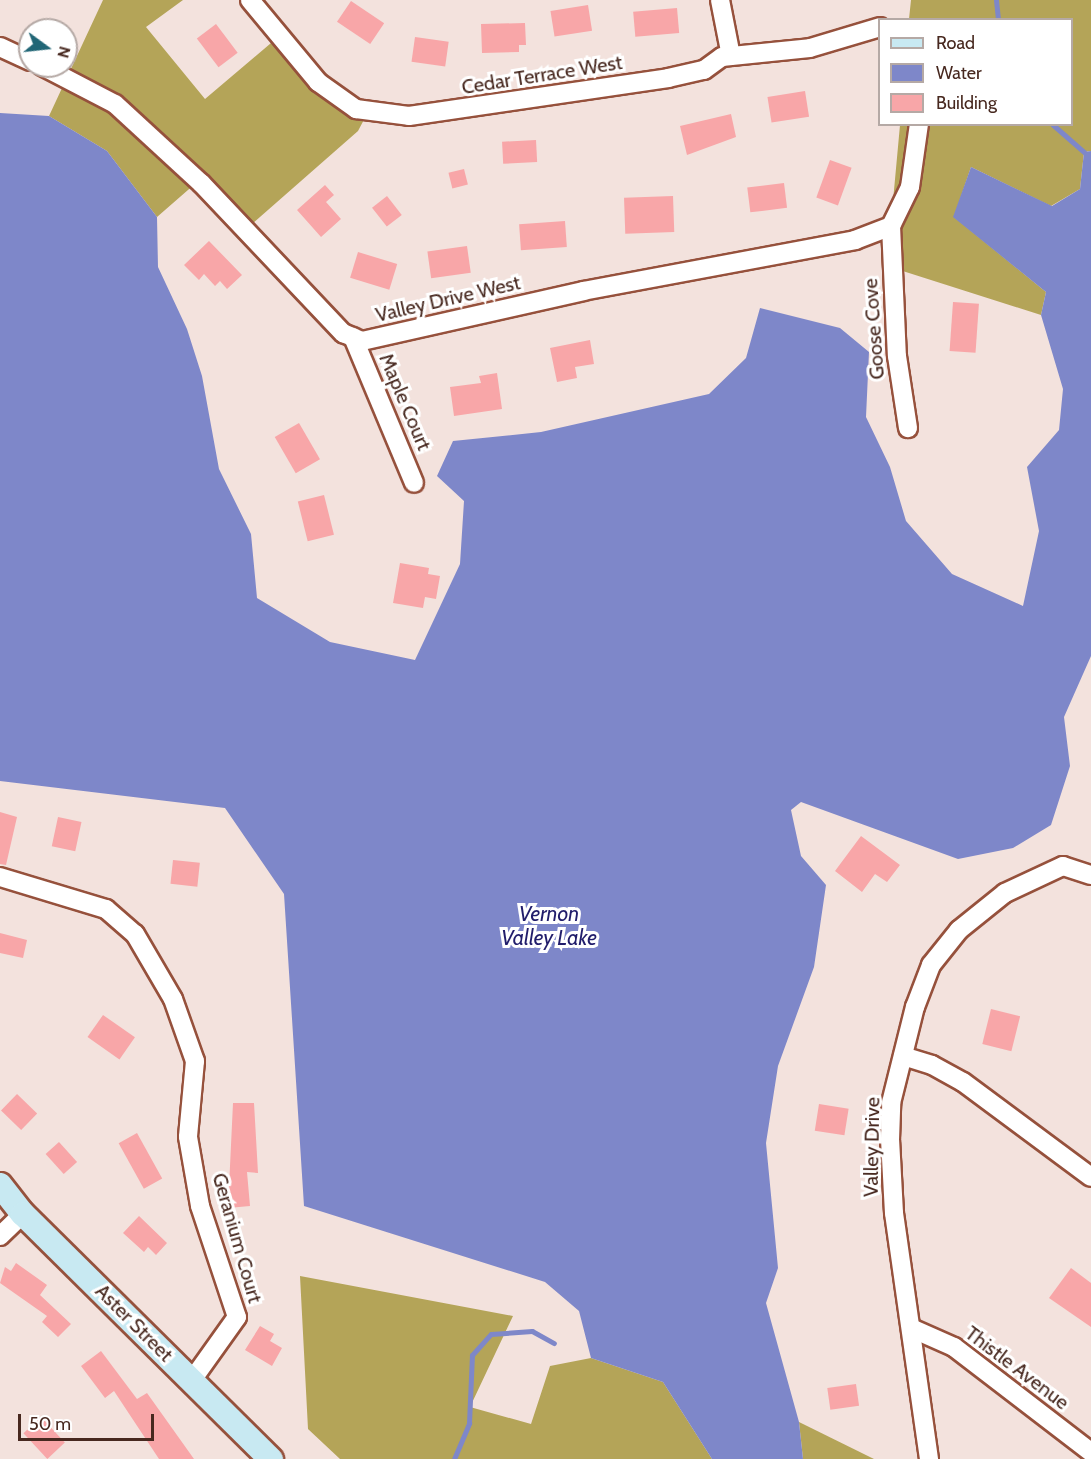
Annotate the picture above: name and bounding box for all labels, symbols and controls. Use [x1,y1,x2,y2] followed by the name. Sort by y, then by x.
[18,18,78,78] north arrow
[878,18,1073,126] legend
[936,32,975,54] text: Road
[53,44,75,60] text: N
[460,50,624,100] street label: Cedar Terrace West
[936,62,982,84] text: Water
[936,92,997,114] text: Building
[373,271,523,327] street label: Valley Drive West
[859,278,889,380] street label: Goose Cove
[374,350,436,454] street label: Maple Court
[501,901,597,951] water label: Vernon Valley Lake
[859,1097,885,1197] street label: Valley Drive
[207,1170,267,1306] street label: Geranium Court
[90,1279,178,1367] street label: Aster Street
[960,1321,1074,1415] street label: Thistle Avenue
[21,1402,158,1440] scale bar
[29,1413,71,1435] text: 50 m

